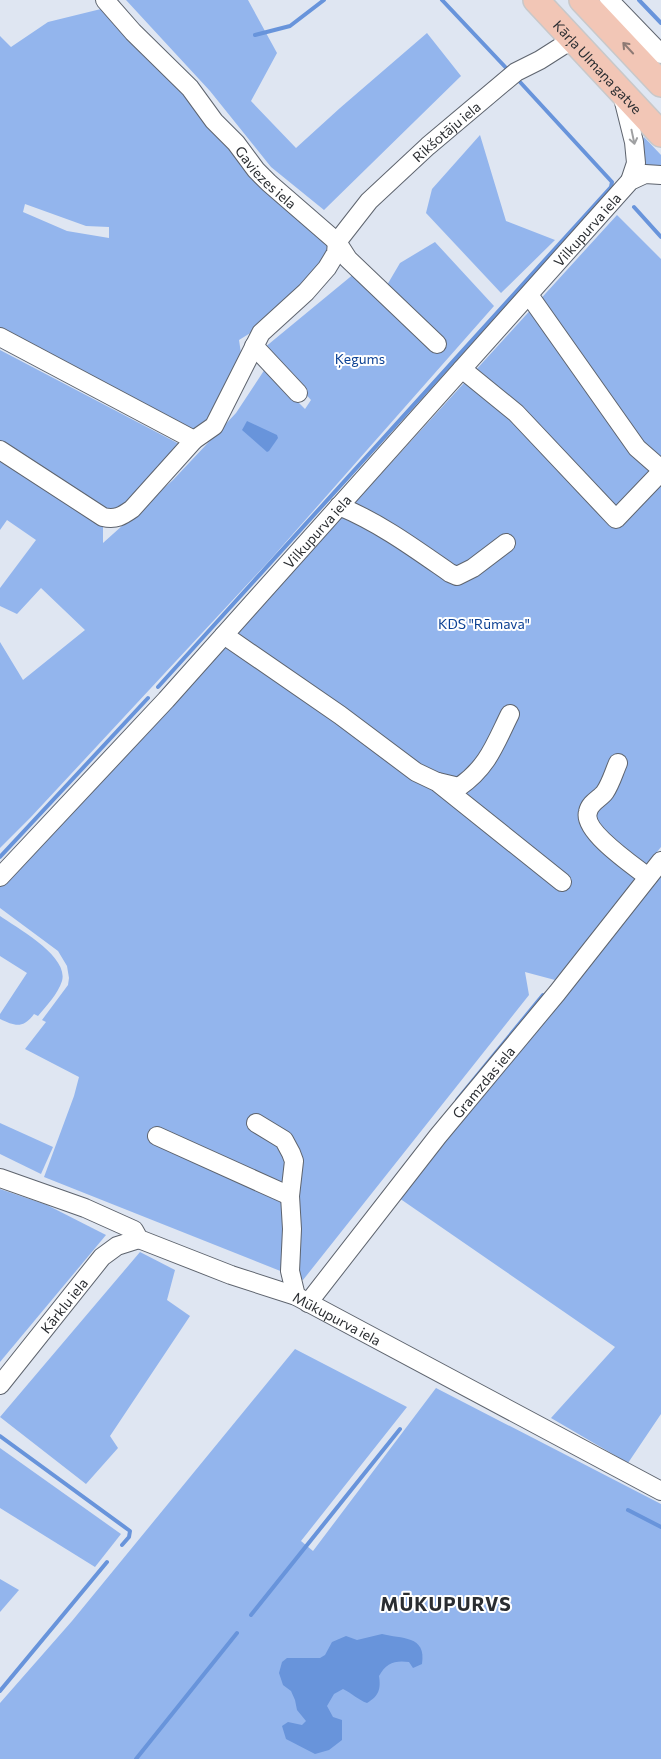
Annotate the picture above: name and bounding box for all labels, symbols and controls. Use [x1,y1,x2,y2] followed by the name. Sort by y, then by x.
[550,16,646,117] street label: Kārļa Ulmaņa gatve
[622,43,634,55] one-way arrow
[408,97,484,165] street label: Rikšotāju iela
[628,129,638,145] one-way arrow
[232,142,300,212] street label: Gaviezes iela
[549,189,624,270] street label: Vilkupurva iela
[335,350,385,368] park label: Ķegums
[280,491,354,572] street label: Vilkupurva iela
[438,615,530,632] park label: KDS "Rūmava"
[448,1042,518,1121] street label: Gramzdas iela
[36,1274,91,1336] street label: Kārklu iela
[290,1288,384,1348] street label: Mūkupurva iela
[380,1592,512,1615] district label: MŪKUPURVS

